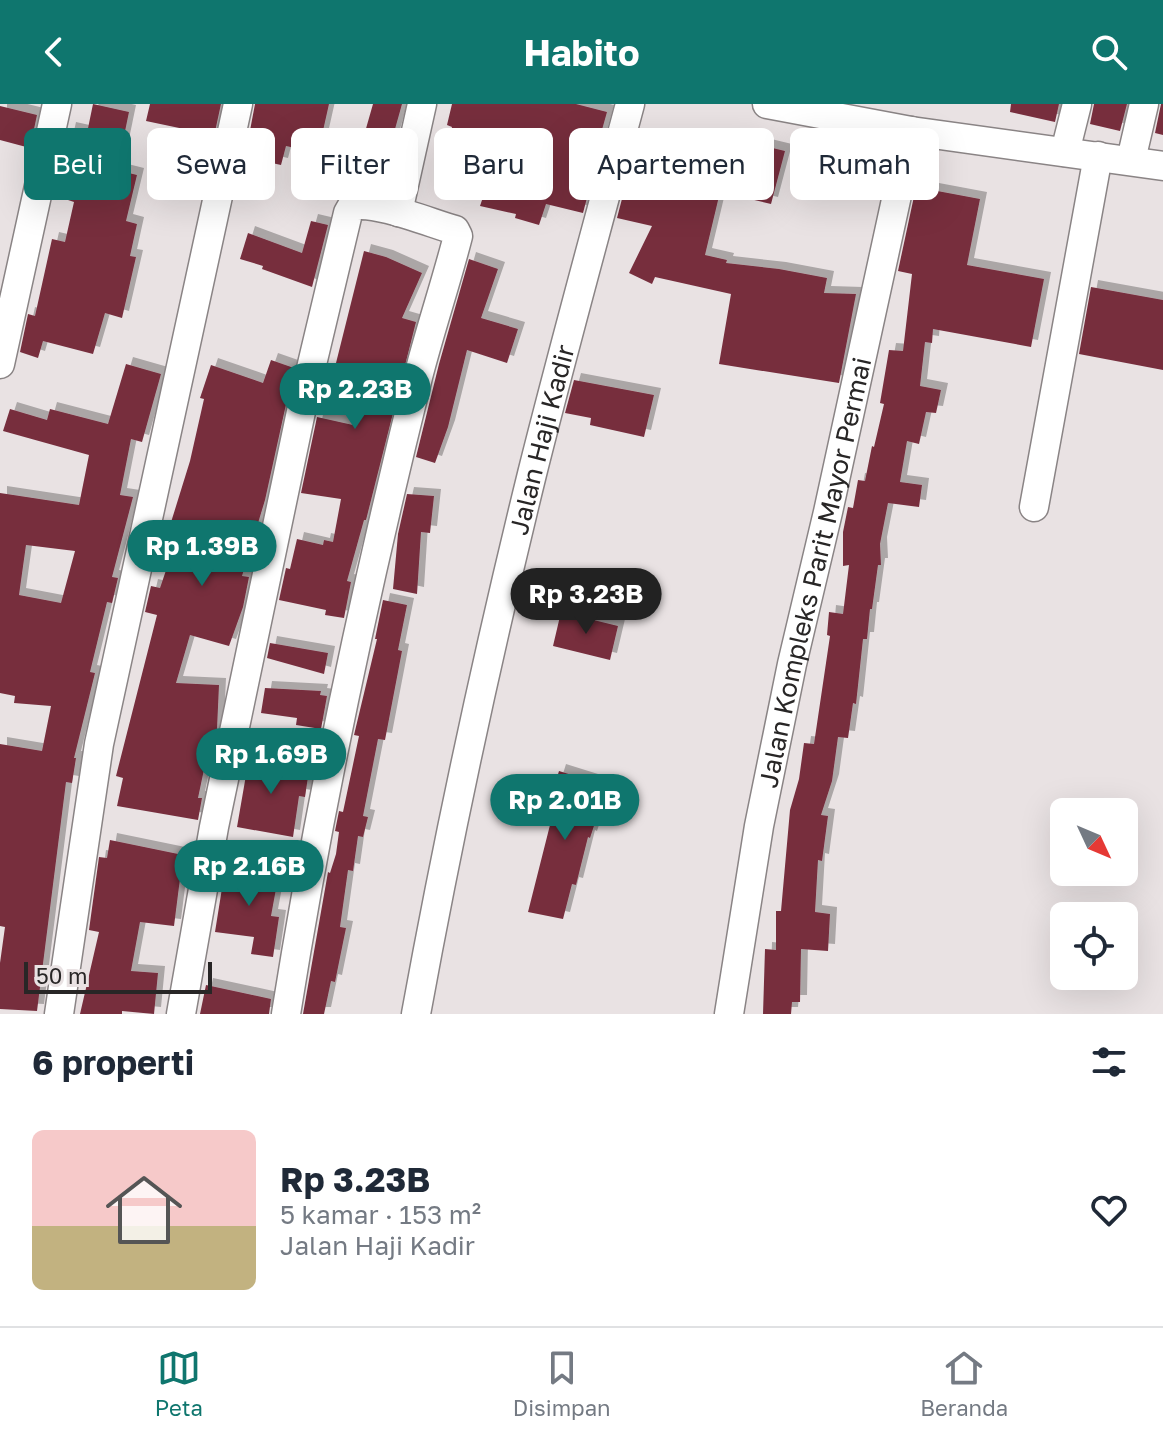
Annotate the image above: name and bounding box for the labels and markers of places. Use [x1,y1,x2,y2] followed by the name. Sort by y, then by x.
[272,363,438,431] pin: Rp 2.23B
[119,520,285,588] pin: Rp 1.39B
[503,568,669,636] pin: Rp 3.23B
[188,728,354,796] pin: Rp 1.69B
[482,774,648,842] pin: Rp 2.01B
[166,840,332,908] pin: Rp 2.16B

